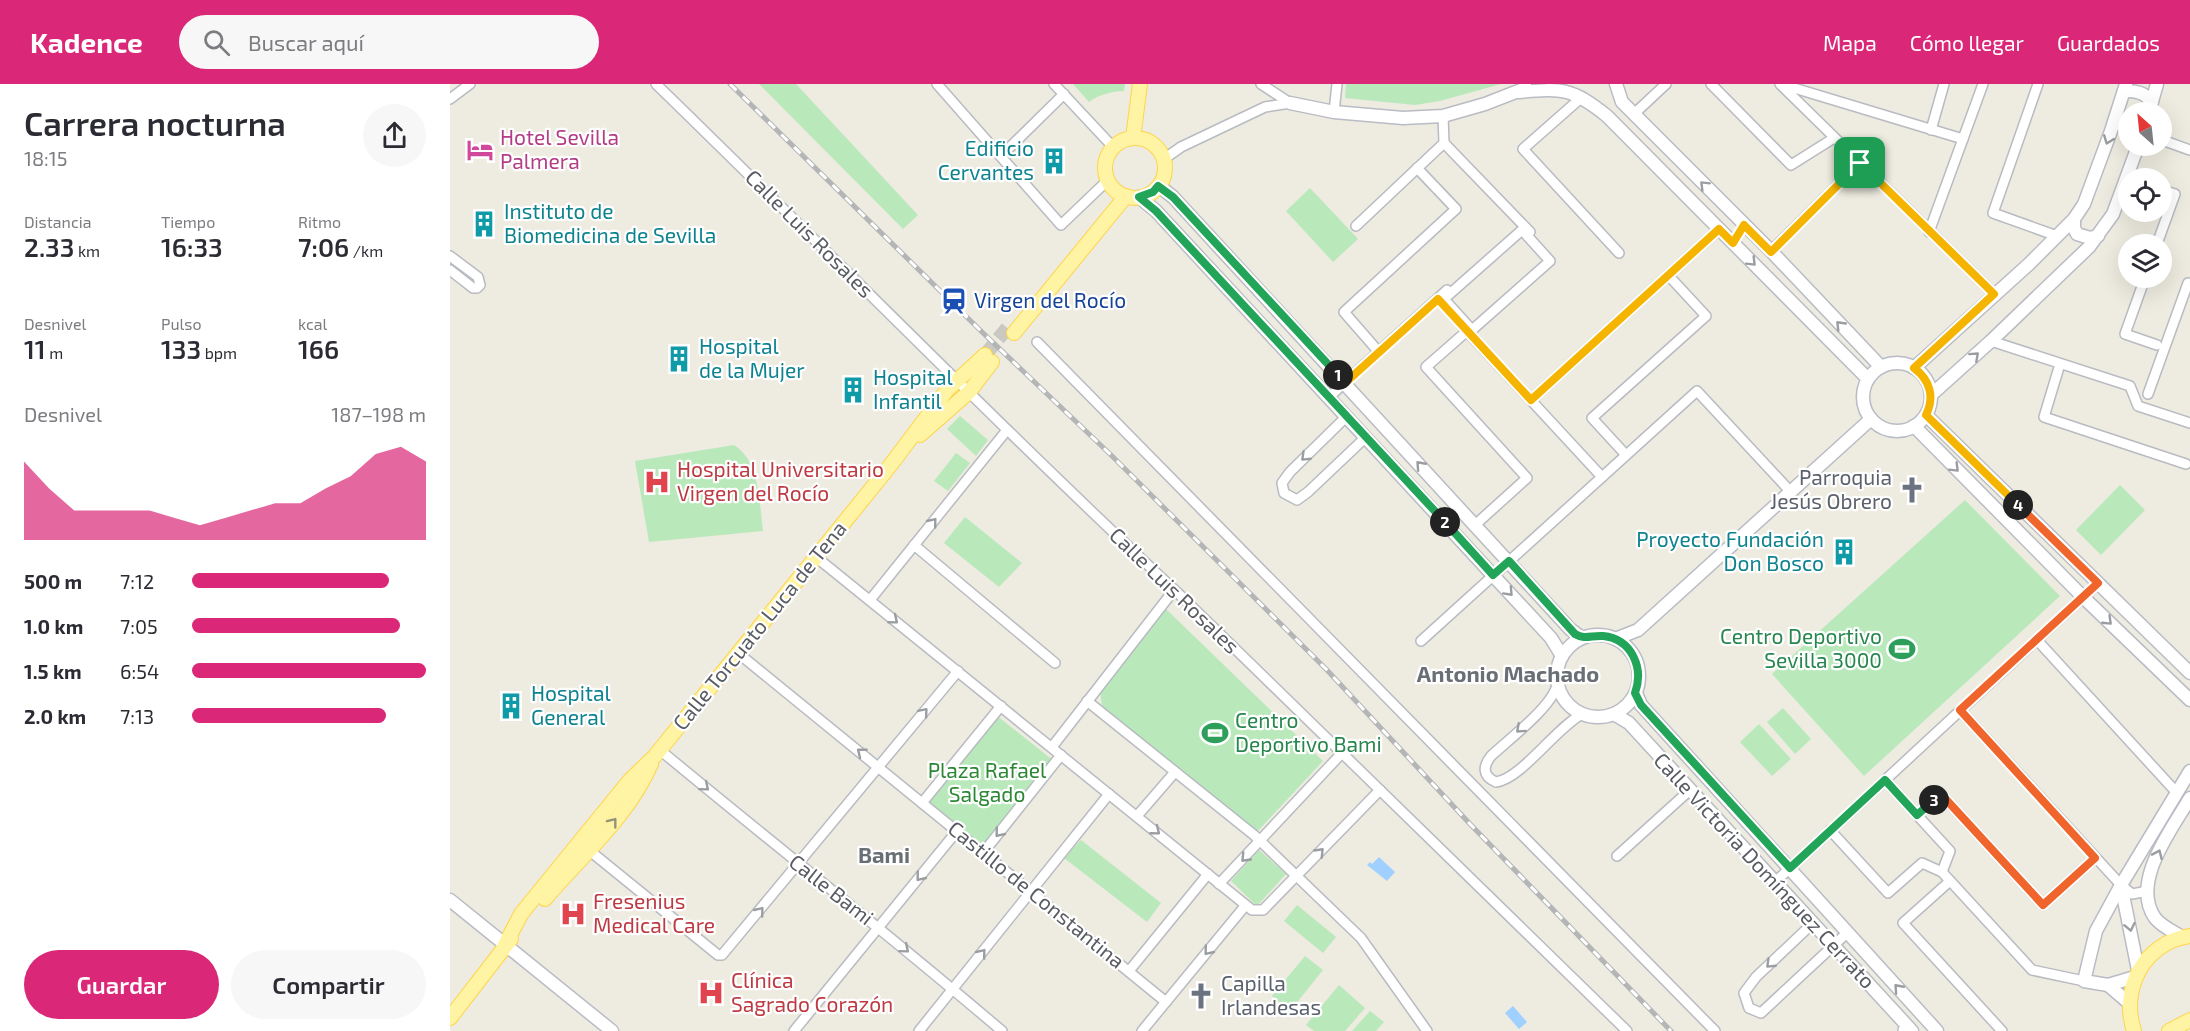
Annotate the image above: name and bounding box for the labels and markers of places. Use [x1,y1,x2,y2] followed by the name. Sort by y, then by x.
[500,124,619,173] place label: Hotel Sevilla Palmera
[465,135,495,165] hotel icon: Hotel Sevilla Palmera
[938,135,1034,184] place label: Edificio Cervantes
[1834,137,1885,188] pin
[1039,146,1069,176] building icon: Edificio Cervantes
[504,198,716,247] place label: Instituto de Biomedicina de Sevilla
[469,209,499,239] building icon: Instituto de Biomedicina de Sevilla
[939,286,969,316] station icon: Virgen del Rocío
[974,287,1126,312] place label: Virgen del Rocío
[699,333,805,383] place label: Hospital de la Mujer
[664,344,694,374] building icon: Hospital de la Mujer
[1323,360,1353,390] pin: 1
[873,364,954,413] place label: Hospital Infantil
[838,375,868,405] building icon: Hospital Infantil
[677,456,884,505] place label: Hospital Universitario Virgen del Rocío
[1770,464,1892,513] place label: Parroquia Jesús Obrero
[642,467,672,497] hospital icon: Hospital Universitario Virgen del Rocío
[1897,475,1927,505] church icon: Parroquia Jesús Obrero
[2003,490,2033,520] pin: 4
[1430,507,1460,537] pin: 2
[1636,526,1824,575] place label: Proyecto Fundación Don Bosco
[1829,537,1859,567] building icon: Proyecto Fundación Don Bosco
[1720,623,1882,672] place label: Centro Deportivo Sevilla 3000
[1887,634,1917,664] sports icon: Centro Deportivo Sevilla 3000
[531,680,612,729] place label: Hospital General
[496,691,526,721] building icon: Hospital General
[1235,707,1382,756] place label: Centro Deportivo Bami
[1200,718,1230,748] sports icon: Centro Deportivo Bami
[1919,785,1949,815] pin: 3
[593,888,715,937] place label: Fresenius Medical Care
[558,899,588,929] hospital icon: Fresenius Medical Care
[731,967,893,1016] place label: Clínica Sagrado Corazón
[1221,970,1321,1019] place label: Capilla Irlandesas
[696,978,726,1008] hospital icon: Clínica Sagrado Corazón
[1186,981,1216,1011] church icon: Capilla Irlandesas

